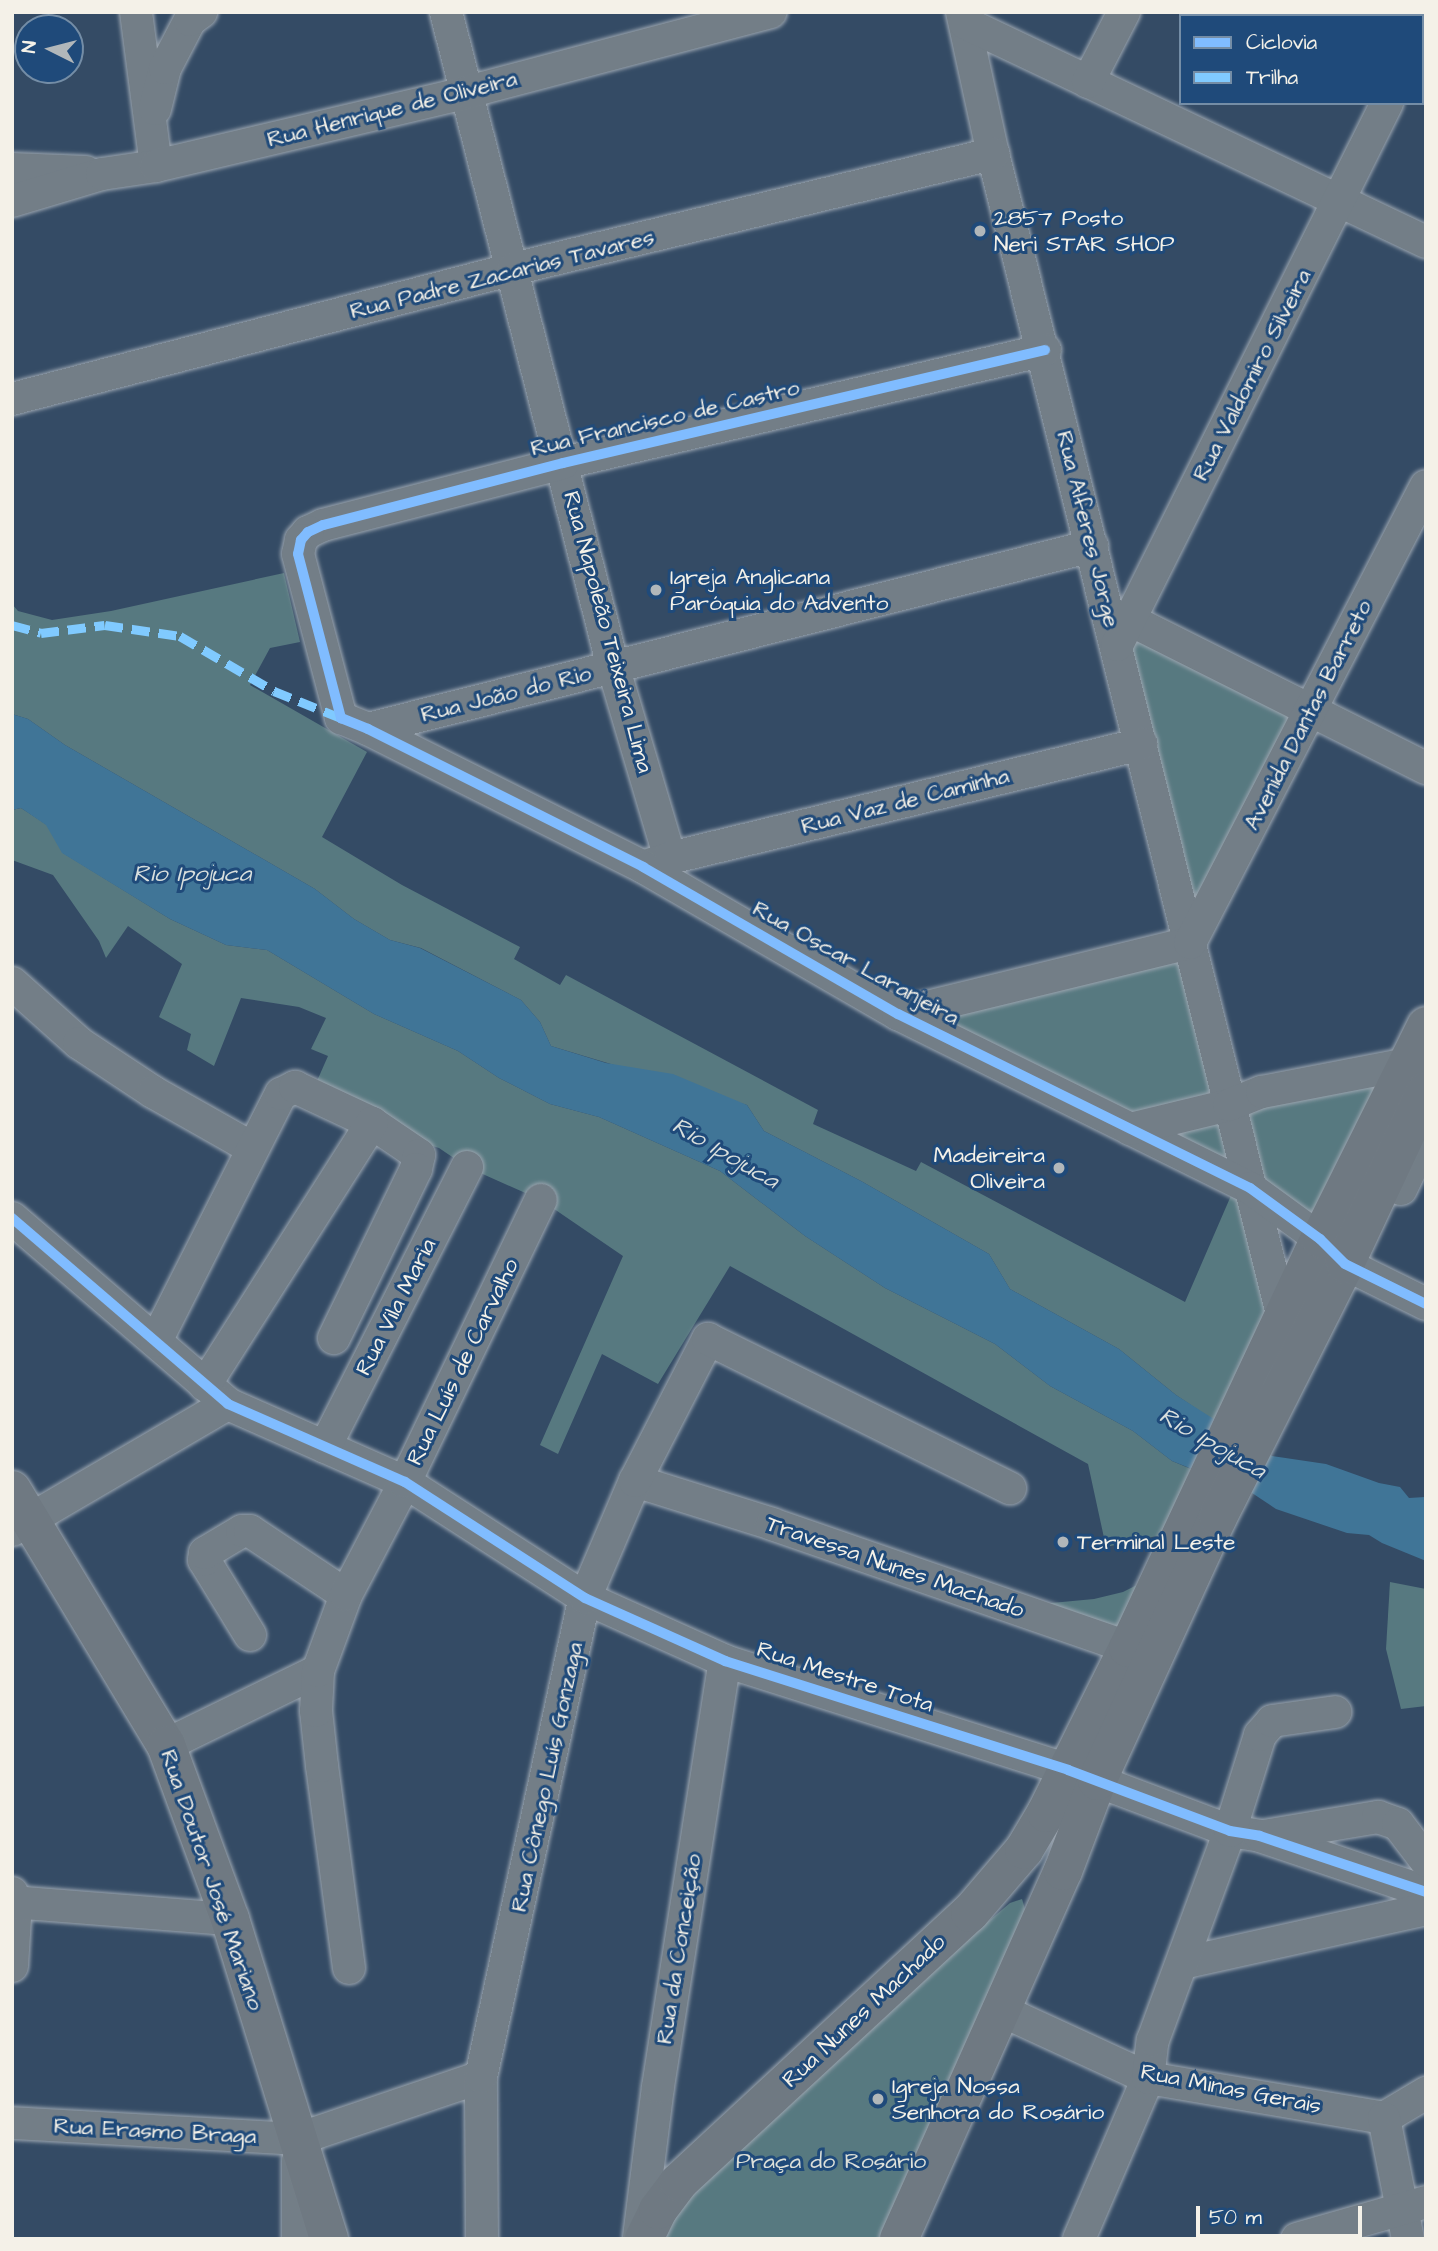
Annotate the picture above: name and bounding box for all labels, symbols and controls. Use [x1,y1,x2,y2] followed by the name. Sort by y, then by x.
[14,14,84,84] north arrow
[1179,14,1424,105] legend
[1246,28,1317,57] text: Ciclovia
[16,40,44,54] text: N
[1246,63,1298,92] text: Trilha
[264,65,520,153] street label: Rua Henrique de Oliveira
[994,204,1174,258] place label: 2857 Posto Neri STAR SHOP
[347,223,657,325] street label: Rua Padre Zacarias Tavares
[972,223,988,239] marker: 2857 Posto Neri STAR SHOP
[1187,265,1317,485] street label: Rua Valdomiro Silveira
[528,374,802,462] street label: Rua Francisco de Castro
[1050,428,1126,630] street label: Rua Alferes Jorge
[557,488,659,776] street label: Rua Napoleão Teixeira Lima
[670,563,888,617] place label: Igreja Anglicana Paróquia do Advento
[648,582,664,598] marker: Igreja Anglicana Paróquia do Advento
[1238,595,1378,835] street label: Avenida Dantas Barreto
[418,659,594,729] street label: Rua João do Rio
[798,762,1012,840] street label: Rua Vaz de Caminha
[133,861,251,889] water label: Rio Ipojuca
[748,895,964,1031] street label: Rua Oscar Laranjeira
[667,1112,783,1196] water label: Rio Ipojuca
[934,1141,1045,1195] place label: Madeireira Oliveira
[1051,1160,1067,1176] marker: Madeireira Oliveira
[350,1234,442,1380] street label: Rua Vila Maria
[401,1254,525,1470] street label: Rua Luís de Carvalho
[1154,1402,1270,1486] water label: Rio Ipojuca
[762,1510,1028,1624] street label: Travessa Nunes Machado
[1077,1528,1236,1556] place label: Terminal Leste
[1055,1534,1071,1550] marker: Terminal Leste
[753,1635,937,1719] street label: Rua Mestre Tota
[505,1640,589,1914] street label: Rua Cônego Luís Gonzaga
[154,1746,270,2014] street label: Rua Doutor José Mariano
[650,1852,708,2046] street label: Rua da Conceição
[777,1928,951,2094] street label: Rua Nunes Machado
[1138,2058,1324,2120] street label: Rua Minas Gerais
[892,2072,1104,2126] place label: Igreja Nossa Senhora do Rosário
[870,2091,886,2107] marker: Igreja Nossa Senhora do Rosário
[53,2112,257,2150] street label: Rua Erasmo Braga
[736,2147,926,2175] park label: Praça do Rosário
[1200,2192,1366,2236] scale bar
[1209,2203,1262,2232] text: 50 m

